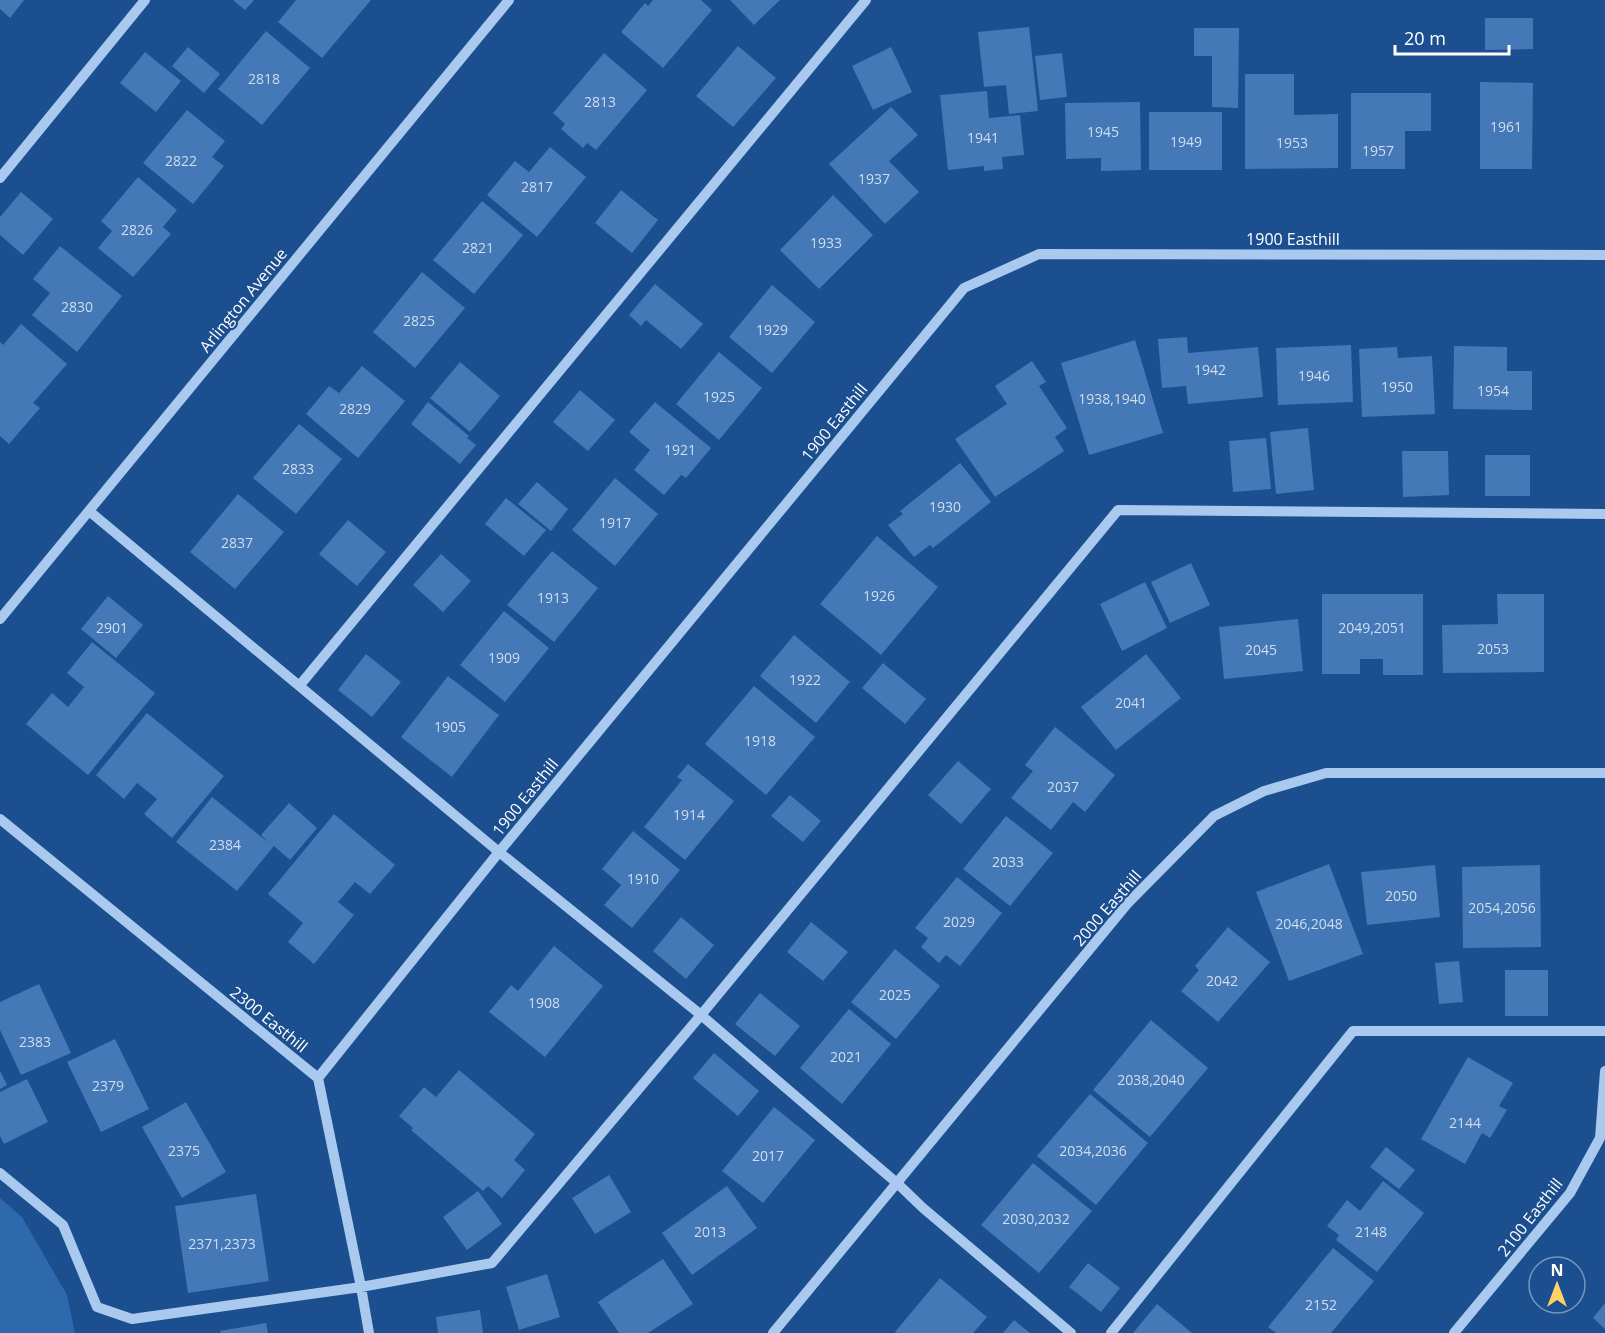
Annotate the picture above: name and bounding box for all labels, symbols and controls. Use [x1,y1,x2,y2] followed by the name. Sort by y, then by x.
[1395,18,1509,56] scale bar
[1404,26,1446,50] text: 20 m
[248,69,280,88] house number: 2818
[584,92,616,111] house number: 2813
[1490,117,1522,136] house number: 1961
[1087,122,1119,141] house number: 1945
[967,128,999,147] house number: 1941
[1170,132,1202,151] house number: 1949
[1276,133,1308,152] house number: 1953
[1362,141,1394,160] house number: 1957
[165,151,197,170] house number: 2822
[858,169,890,188] house number: 1937
[521,177,553,196] house number: 2817
[121,220,153,239] house number: 2826
[1246,228,1340,250] street label: 1900 Easthill
[810,233,842,252] house number: 1933
[462,238,494,257] house number: 2821
[194,243,292,357] street label: Arlington Avenue
[61,297,93,316] house number: 2830
[403,311,435,330] house number: 2825
[756,320,788,339] house number: 1929
[1194,360,1226,379] house number: 1942
[1298,366,1330,385] house number: 1946
[1381,377,1413,396] house number: 1950
[796,379,872,465] street label: 1900 Easthill
[1477,381,1509,400] house number: 1954
[703,387,735,406] house number: 1925
[1078,389,1146,408] house number: 1938,1940
[339,399,371,418] house number: 2829
[664,440,696,459] house number: 1921
[282,459,314,478] house number: 2833
[929,497,961,516] house number: 1930
[599,513,631,532] house number: 1917
[221,533,253,552] house number: 2837
[863,586,895,605] house number: 1926
[537,588,569,607] house number: 1913
[96,618,128,637] house number: 2901
[1338,618,1406,637] house number: 2049,2051
[1477,639,1509,658] house number: 2053
[1245,640,1277,659] house number: 2045
[488,648,520,667] house number: 1909
[789,670,821,689] house number: 1922
[1115,693,1147,712] house number: 2041
[434,717,466,736] house number: 1905
[744,731,776,750] house number: 1918
[487,754,563,840] street label: 1900 Easthill
[1047,777,1079,796] house number: 2037
[673,805,705,824] house number: 1914
[209,835,241,854] house number: 2384
[992,852,1024,871] house number: 2033
[1068,865,1146,951] street label: 2000 Easthill
[627,869,659,888] house number: 1910
[1385,886,1417,905] house number: 2050
[1468,898,1536,917] house number: 2054,2056
[943,912,975,931] house number: 2029
[1275,914,1343,933] house number: 2046,2048
[1206,971,1238,990] house number: 2042
[226,981,312,1057] street label: 2300 Easthill
[879,985,911,1004] house number: 2025
[528,993,560,1012] house number: 1908
[19,1032,51,1051] house number: 2383
[830,1047,862,1066] house number: 2021
[1117,1070,1185,1089] house number: 2038,2040
[92,1076,124,1095] house number: 2379
[1449,1113,1481,1132] house number: 2144
[168,1141,200,1160] house number: 2375
[1059,1141,1127,1160] house number: 2034,2036
[752,1146,784,1165] house number: 2017
[1492,1173,1568,1261] street label: 2100 Easthill
[1002,1209,1070,1228] house number: 2030,2032
[694,1222,726,1241] house number: 2013
[1355,1222,1387,1241] house number: 2148
[188,1234,256,1253] house number: 2371,2373
[1527,1255,1587,1315] north arrow
[1550,1259,1564,1281] text: N
[1305,1295,1337,1314] house number: 2152

